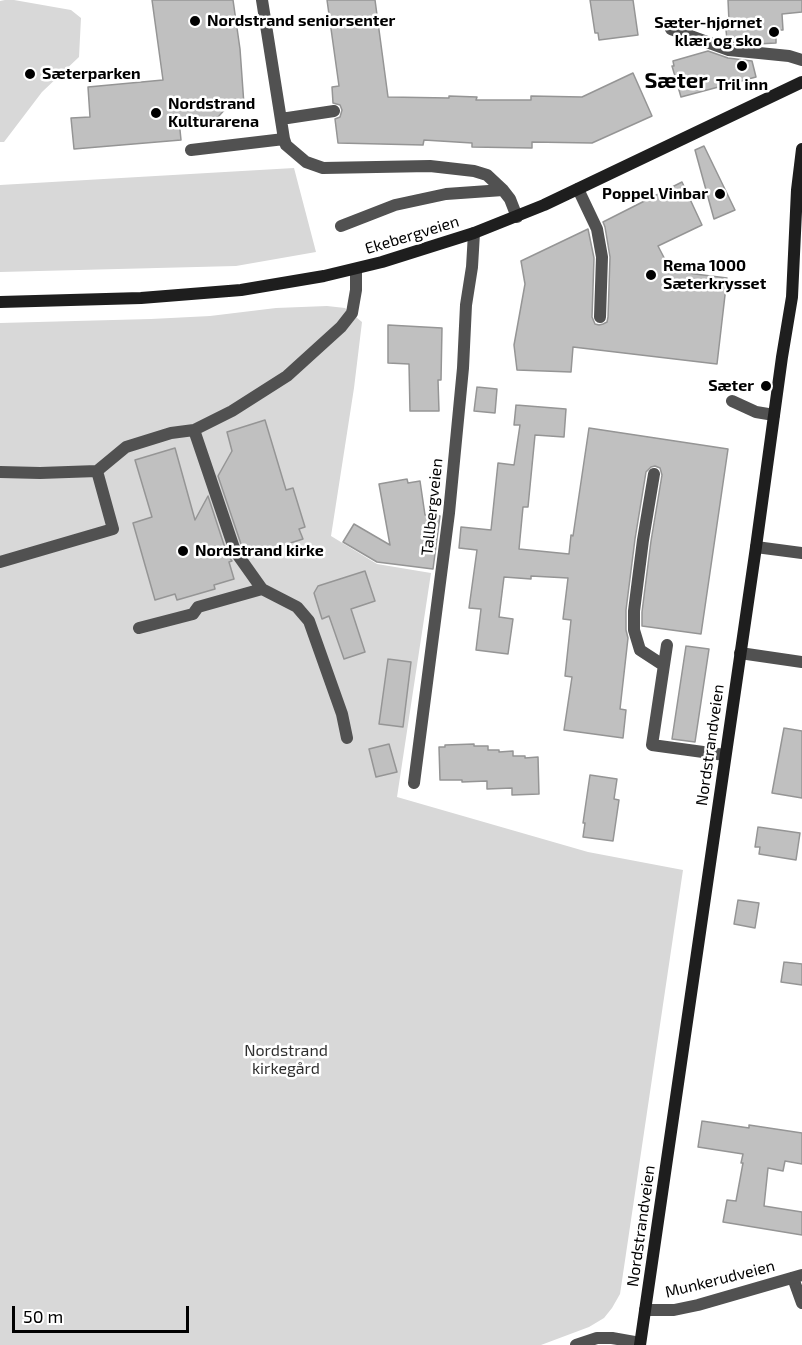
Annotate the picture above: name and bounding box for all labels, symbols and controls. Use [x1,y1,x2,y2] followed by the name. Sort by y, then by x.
[207,11,395,31] place label: Nordstrand seniorsenter
[654,13,762,51] place label: Sæter-hjørnet klær og sko
[188,14,202,28] marker: Nordstrand seniorsenter
[767,25,781,39] marker: Sæter-hjørnet klær og sko
[735,59,749,73] marker: Tril inn
[42,64,141,84] place label: Sæterparken
[23,67,37,81] marker: Sæterparken
[644,68,708,94] district label: Sæter
[716,75,768,95] place label: Tril inn
[168,94,259,132] place label: Nordstrand Kulturarena
[149,106,163,120] marker: Nordstrand Kulturarena
[602,184,708,204] place label: Poppel Vinbar
[713,187,727,201] marker: Poppel Vinbar
[363,212,461,258] street label: Ekebergveien
[663,256,766,294] place label: Rema 1000 Sæterkrysset
[644,268,658,282] marker: Rema 1000 Sæterkrysset
[708,376,754,396] place label: Sæter
[759,379,773,393] marker: Sæter
[417,457,447,557] street label: Tallbergveien
[195,541,324,561] place label: Nordstrand kirke
[176,544,190,558] marker: Nordstrand kirke
[692,683,728,807] street label: Nordstrandveien
[244,1041,328,1079] park label: Nordstrand kirkegård
[623,1164,659,1288] street label: Nordstrandveien
[663,1256,777,1302] street label: Munkerudveien
[15,1294,192,1332] scale bar
[23,1305,63,1327] text: 50 m

